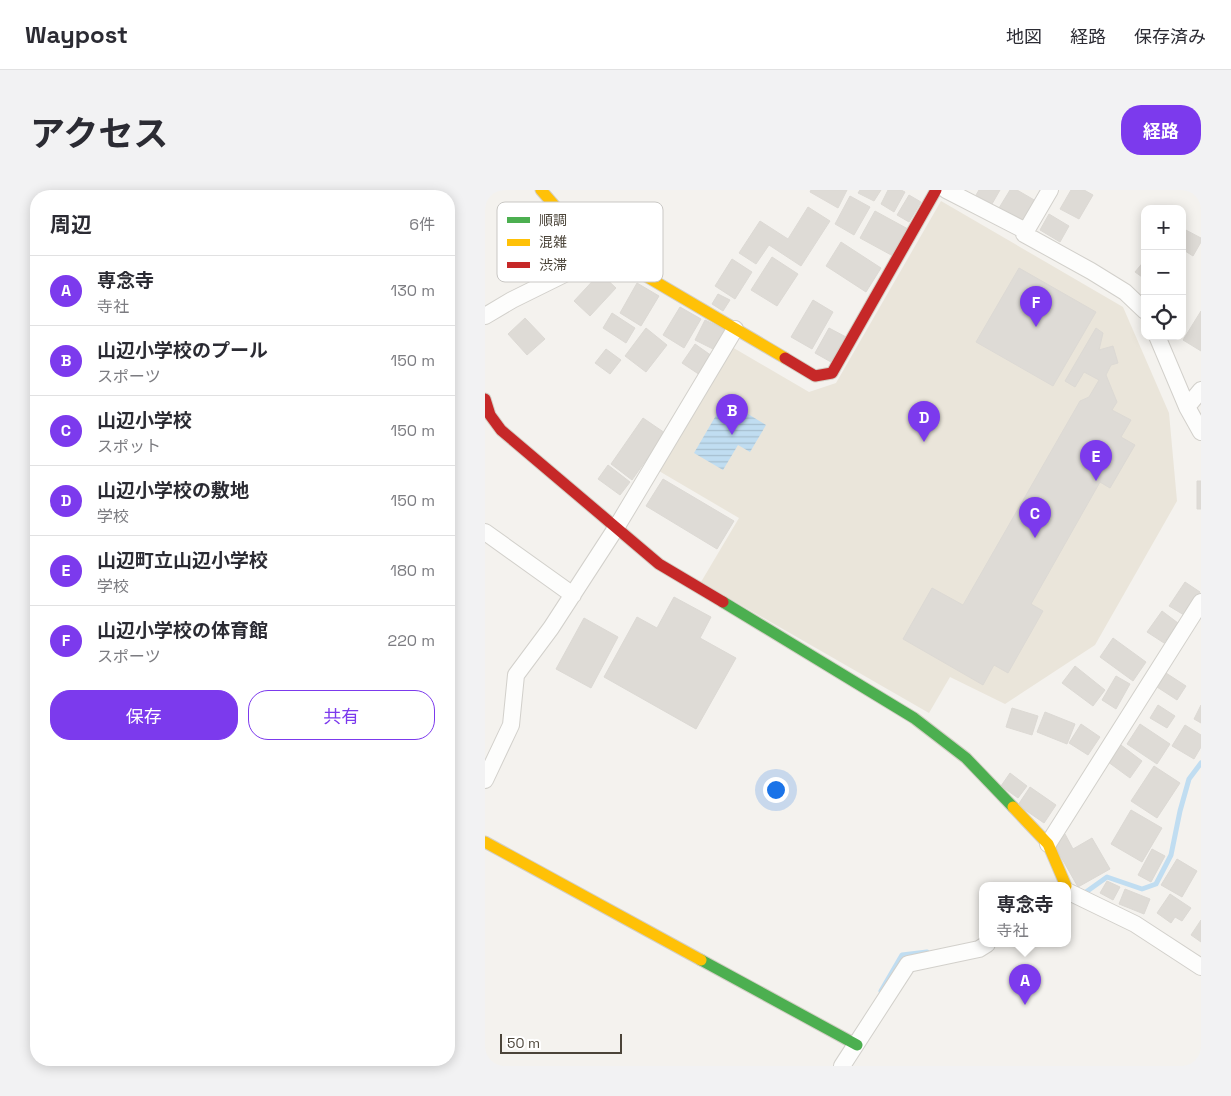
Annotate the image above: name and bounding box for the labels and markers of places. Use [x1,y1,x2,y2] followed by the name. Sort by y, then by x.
[1020,286,1052,327] pin: F
[716,394,748,435] pin: B
[908,401,940,442] pin: D
[1080,440,1112,481] pin: E
[1019,497,1051,538] pin: C
[1009,964,1041,1005] pin: A

